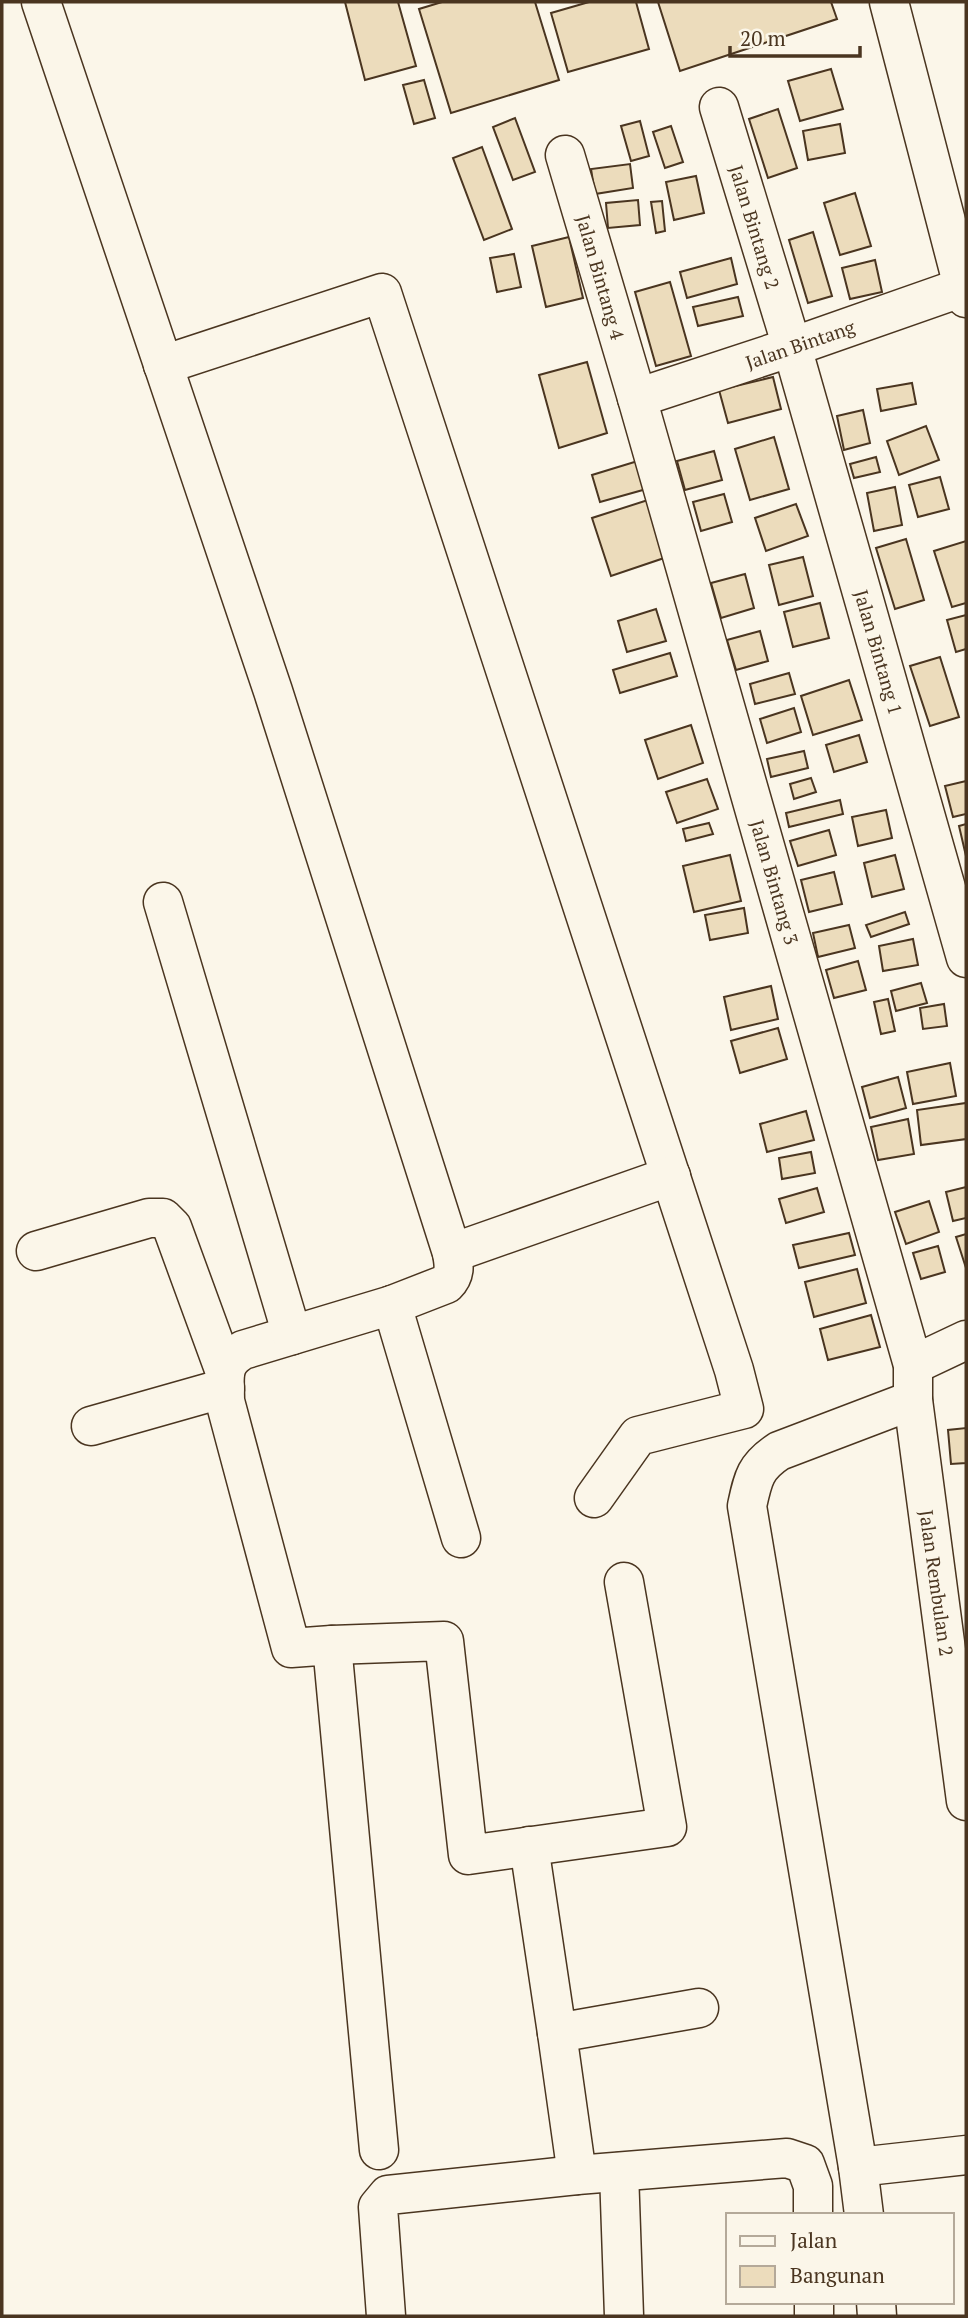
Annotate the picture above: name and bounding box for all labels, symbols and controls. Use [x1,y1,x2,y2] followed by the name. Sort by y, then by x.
[730,14,860,58] scale bar
[740,24,786,52] text: 20 m
[724,162,786,292] street label: Jalan Bintang 2
[571,212,631,343] street label: Jalan Bintang 4
[742,313,859,374] street label: Jalan Bintang
[849,587,909,717] street label: Jalan Bintang 1
[745,817,805,947] street label: Jalan Bintang 3
[914,1508,960,1658] street label: Jalan Rembulan 2
[726,2213,954,2304] legend
[790,2226,838,2254] text: Jalan
[790,2261,885,2289] text: Bangunan

